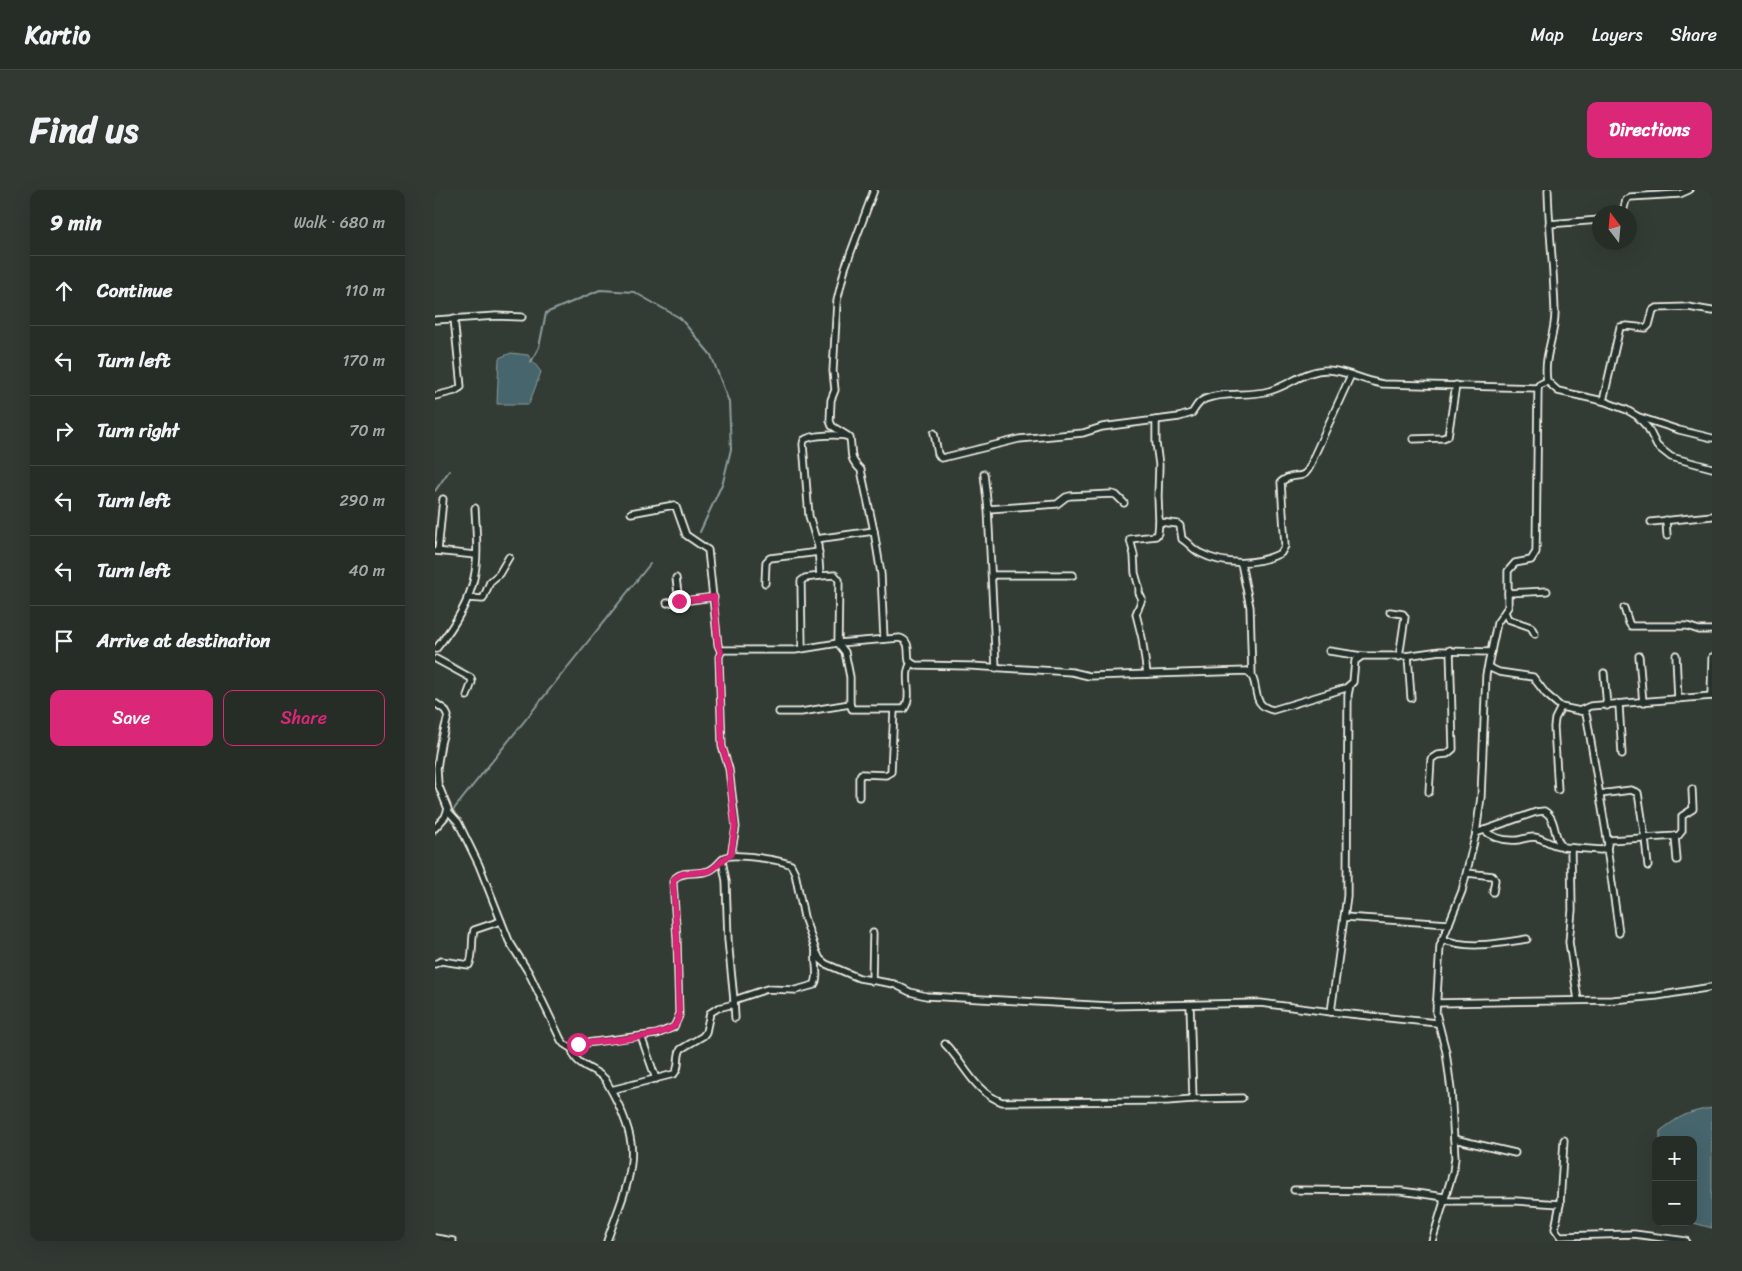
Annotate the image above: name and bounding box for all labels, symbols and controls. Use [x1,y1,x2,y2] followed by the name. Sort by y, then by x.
[25,14,90,56] text: Kartio
[1531,19,1564,51] text: Map
[1592,19,1643,51] text: Layers
[1671,19,1717,51] text: Share
[30,99,138,161] text: Find us
[1587,102,1712,158] button: Directions
[50,204,102,242] text: 9 min
[1592,205,1637,250] north arrow
[294,208,385,237] text: Walk · 680 m
[97,274,173,307] text: Continue
[345,276,385,305] text: 110 m
[50,277,78,305] icon: ahead
[97,344,170,377] text: Turn left
[342,346,385,375] text: 170 m
[50,347,78,375] icon: left
[97,414,179,447] text: Turn right
[349,416,385,445] text: 70 m
[50,417,78,445] icon: right
[97,484,170,517] text: Turn left
[339,486,385,515] text: 290 m
[50,487,78,515] icon: left
[97,554,170,587] text: Turn left
[348,556,385,585] text: 40 m
[50,557,78,585] icon: left
[668,590,691,613] route end
[97,624,270,657] text: Arrive at destination
[50,627,78,655] icon: arrive
[50,690,213,746] button: Save
[223,690,385,746] button: Share
[567,1033,590,1056] route start
[1652,1136,1697,1226] map controls
[1652,1136,1697,1181] button: +
[1652,1181,1697,1226] button: −

